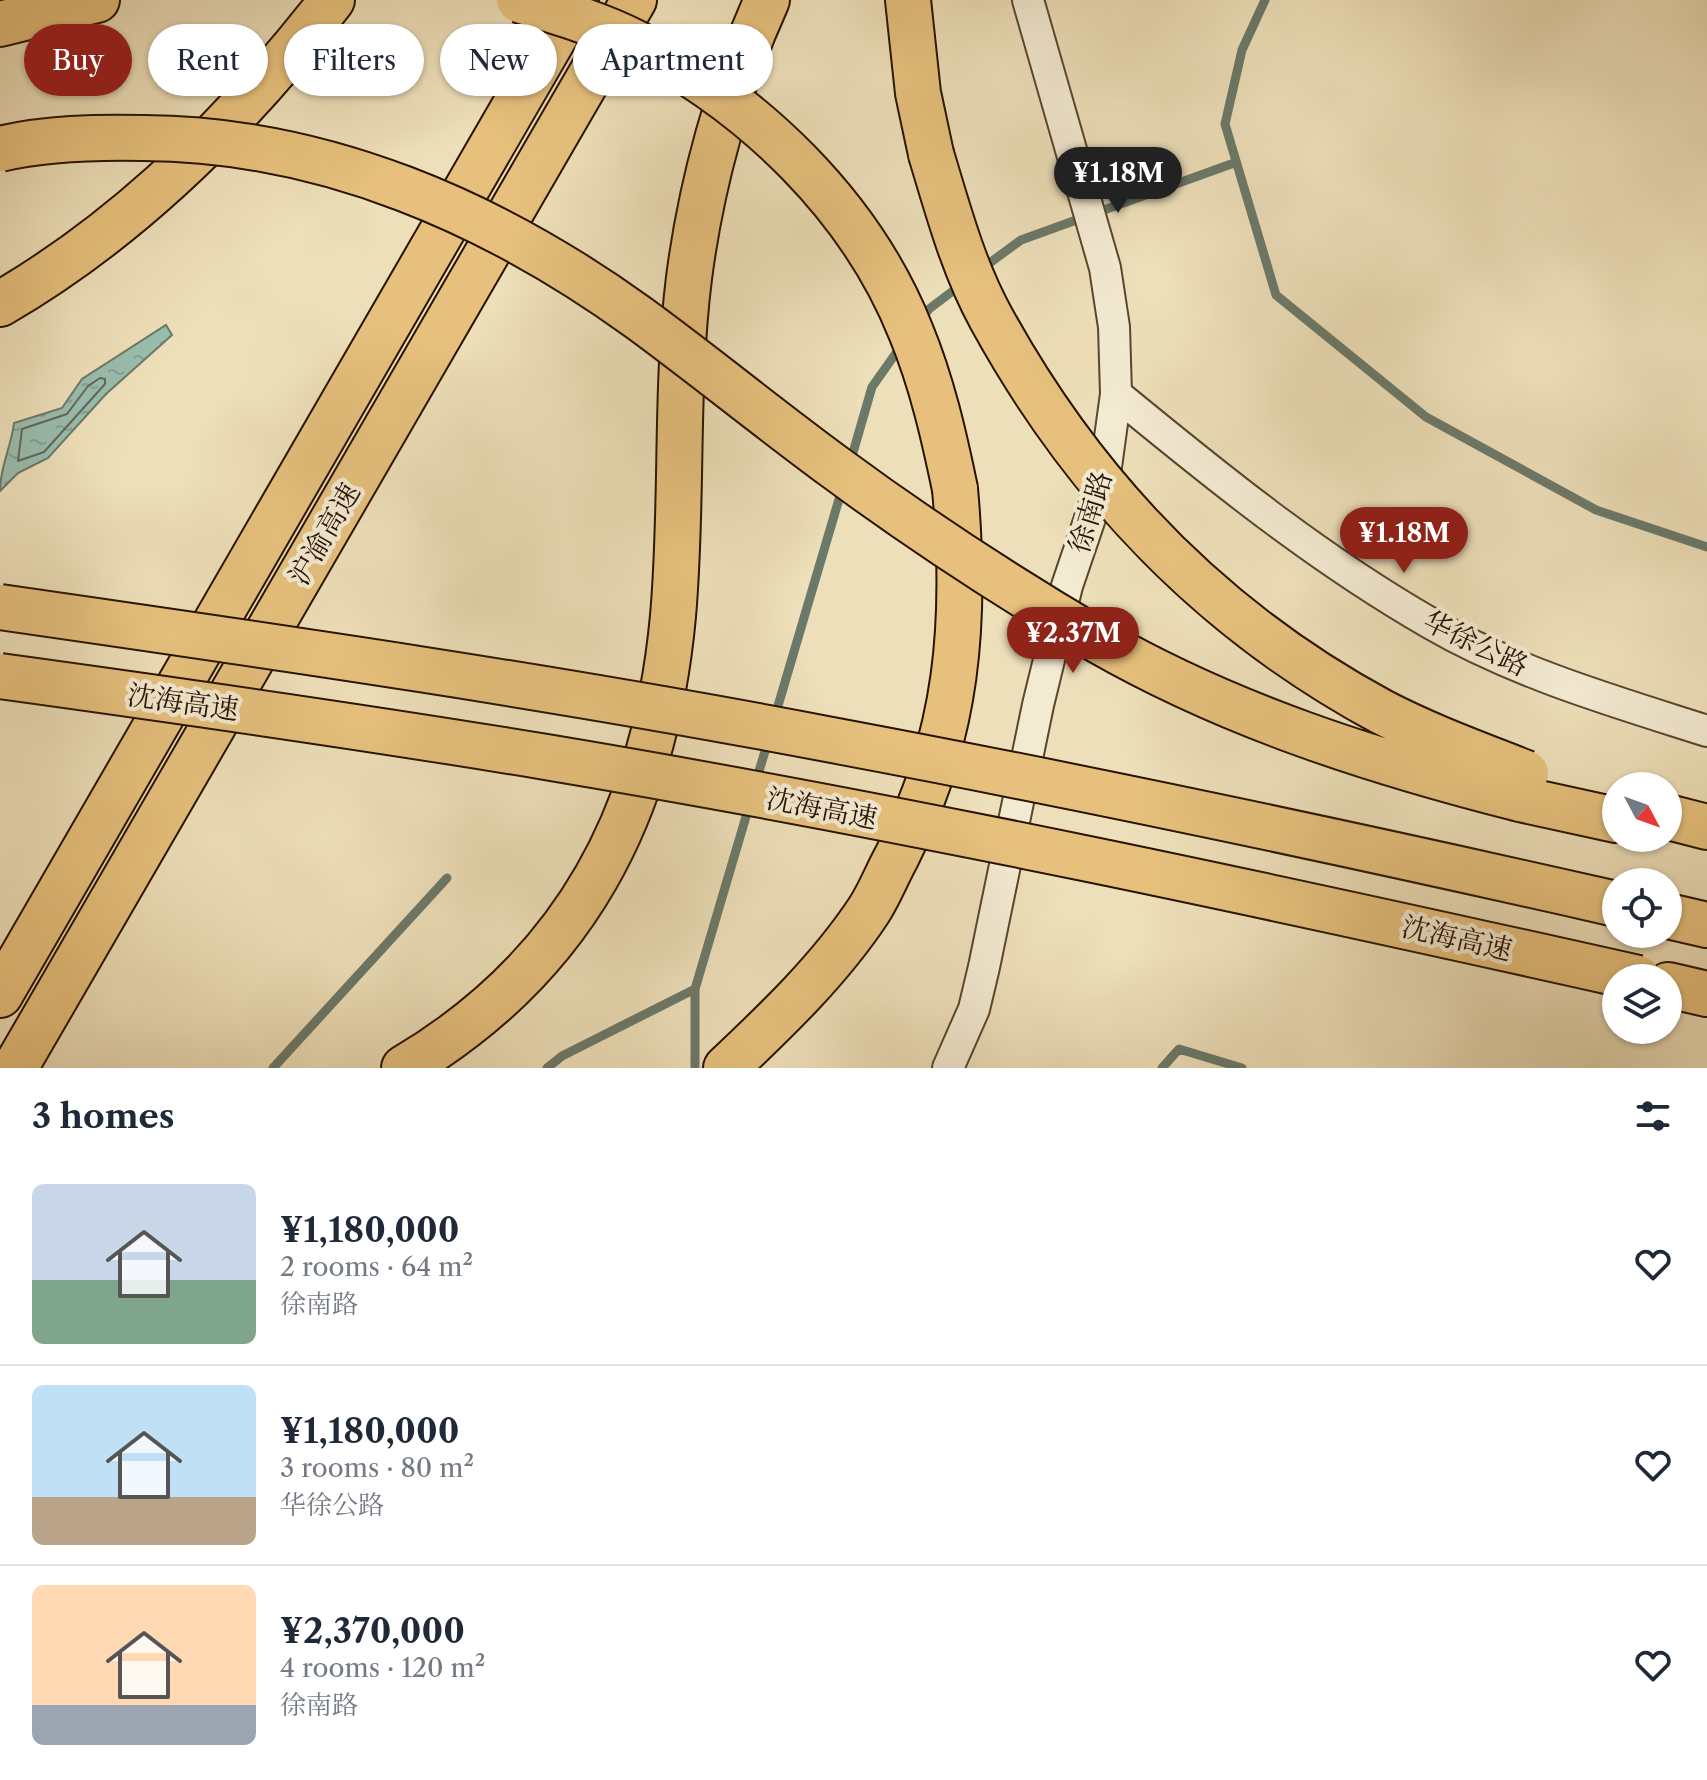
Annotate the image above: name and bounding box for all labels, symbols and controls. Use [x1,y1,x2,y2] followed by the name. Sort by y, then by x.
[24,24,132,96] chip: Buy
[148,24,268,96] chip: Rent
[284,24,424,96] chip: Filters
[440,24,557,96] chip: New
[573,24,773,96] chip: Apartment
[1053,147,1183,215] pin: ¥1.18M
[1072,157,1164,189] text: ¥1.18M
[1061,467,1119,557] street label: 徐南路
[281,477,367,591] street label: 沪渝高速
[1339,507,1469,575] pin: ¥1.18M
[1358,517,1450,549] text: ¥1.18M
[1418,603,1534,683] street label: 华徐公路
[1008,607,1138,675] pin: ¥2.37M
[1025,617,1121,649] text: ¥2.37M
[125,677,241,727] street label: 沈海高速
[1602,772,1682,852] north arrow
[1602,772,1682,1044] map controls
[764,781,880,835] street label: 沈海高速
[1602,868,1682,948] button: locate
[1399,909,1515,967] street label: 沈海高速
[1602,964,1682,1044] button: layers
[1631,1094,1675,1138] icon: filters
[32,1095,175,1137] text: 3 homes
[280,1209,459,1251] text: ¥1,180,000
[96,1216,192,1312] icon: home
[1631,1242,1675,1286] icon: heart
[280,1251,473,1283] text: 2 rooms · 64 m²
[280,1288,358,1320] text: 徐南路
[280,1410,459,1452] text: ¥1,180,000
[96,1417,192,1513] icon: home
[1631,1443,1675,1487] icon: heart
[280,1452,474,1484] text: 3 rooms · 80 m²
[280,1489,384,1521] text: 华徐公路
[280,1610,465,1652] text: ¥2,370,000
[96,1617,192,1713] icon: home
[1631,1643,1675,1687] icon: heart
[280,1652,485,1684] text: 4 rooms · 120 m²
[280,1689,358,1721] text: 徐南路

